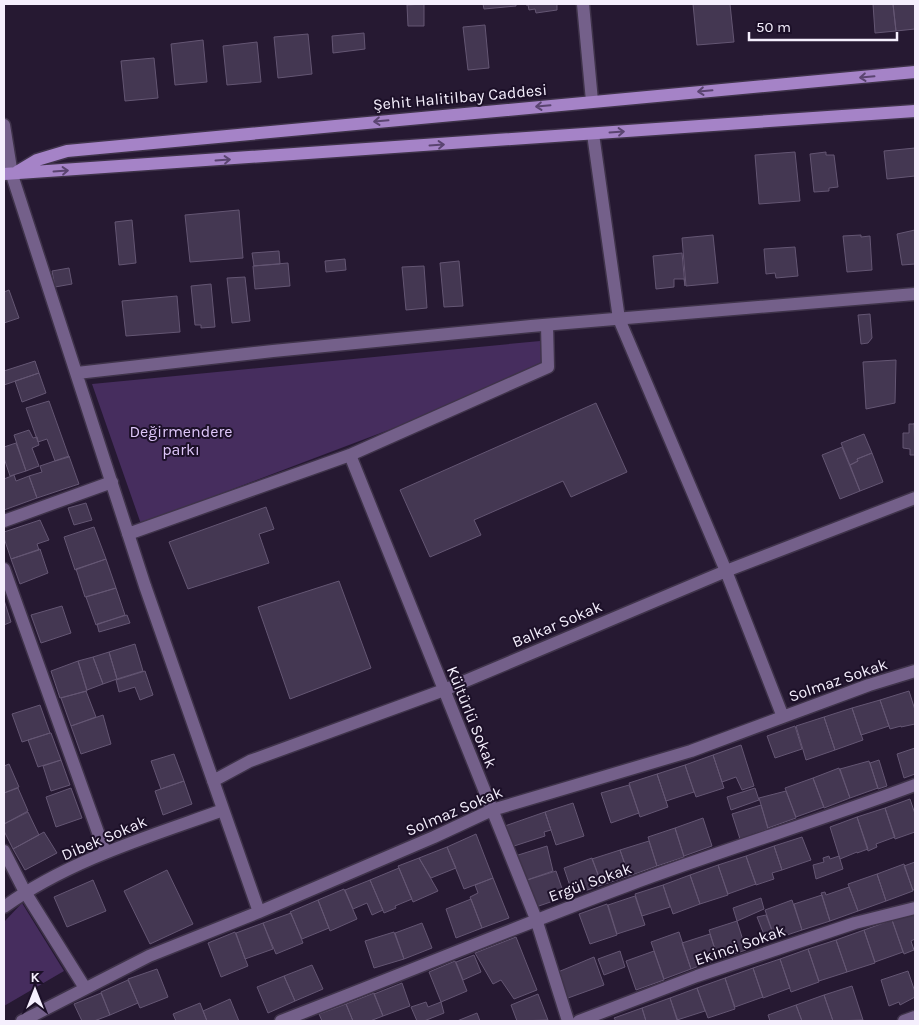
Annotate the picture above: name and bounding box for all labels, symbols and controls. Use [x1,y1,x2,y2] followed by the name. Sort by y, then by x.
[749,10,896,42] scale bar
[756,18,791,36] text: 50 m
[859,72,875,81] one-way arrow
[372,80,548,114] street label: Şehit Halitilbay Caddesi
[697,86,713,96] one-way arrow
[535,101,551,110] one-way arrow
[374,116,390,126] one-way arrow
[609,127,625,137] one-way arrow
[429,140,445,149] one-way arrow
[215,155,231,165] one-way arrow
[53,167,69,176] one-way arrow
[130,422,232,459] park label: Değirmendere parkı
[509,597,605,651] street label: Balkar Sokak
[786,654,890,706] street label: Solmaz Sokak
[443,663,501,771] street label: Kültürlü Sokak
[403,782,505,840] street label: Solmaz Sokak
[58,811,150,865] street label: Dibek Sokak
[546,858,634,906] street label: Ergül Sokak
[692,921,788,969] street label: Ekinci Sokak
[10,965,60,1015] north arrow
[30,969,40,986] text: K

